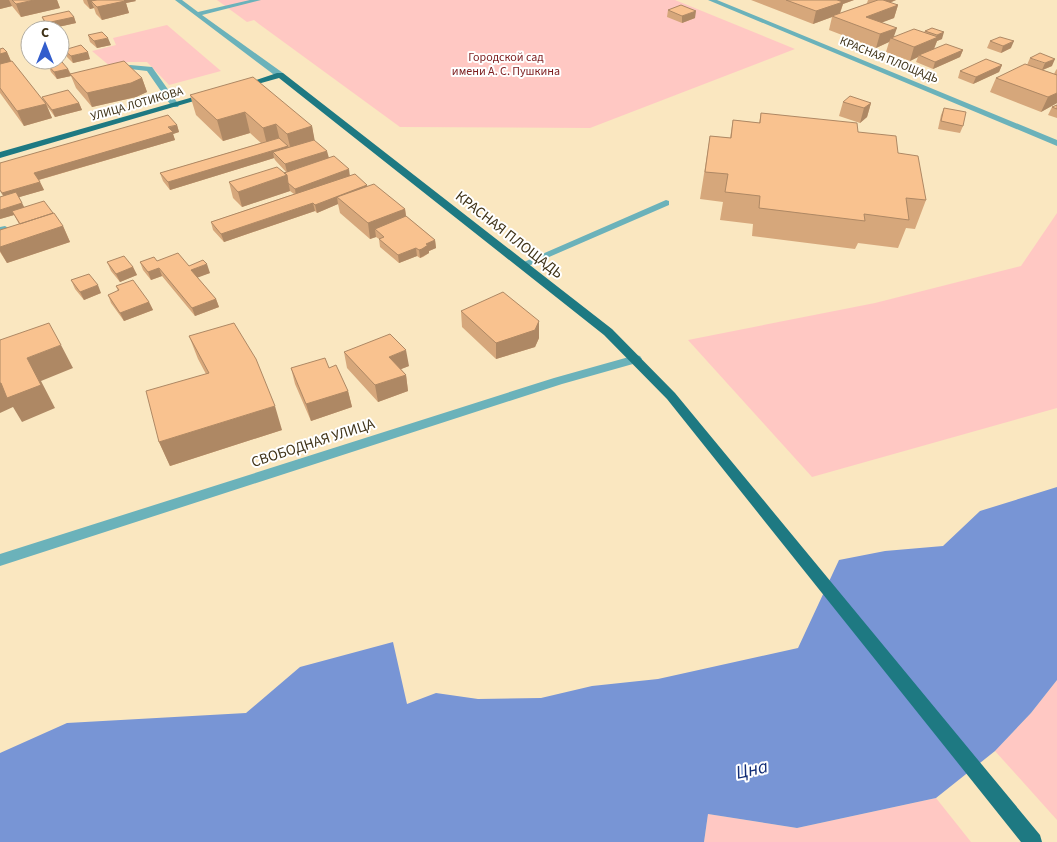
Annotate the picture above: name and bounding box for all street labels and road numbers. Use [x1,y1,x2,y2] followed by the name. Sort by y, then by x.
[837,32,941,88] street label: КРАСНАЯ ПЛОЩАДЬ
[89,83,186,125] street label: УЛИЦА ЛОТИКОВА
[451,186,567,284] street label: КРАСНАЯ ПЛОЩАДЬ
[249,413,378,473] street label: СВОБОДНАЯ УЛИЦА

